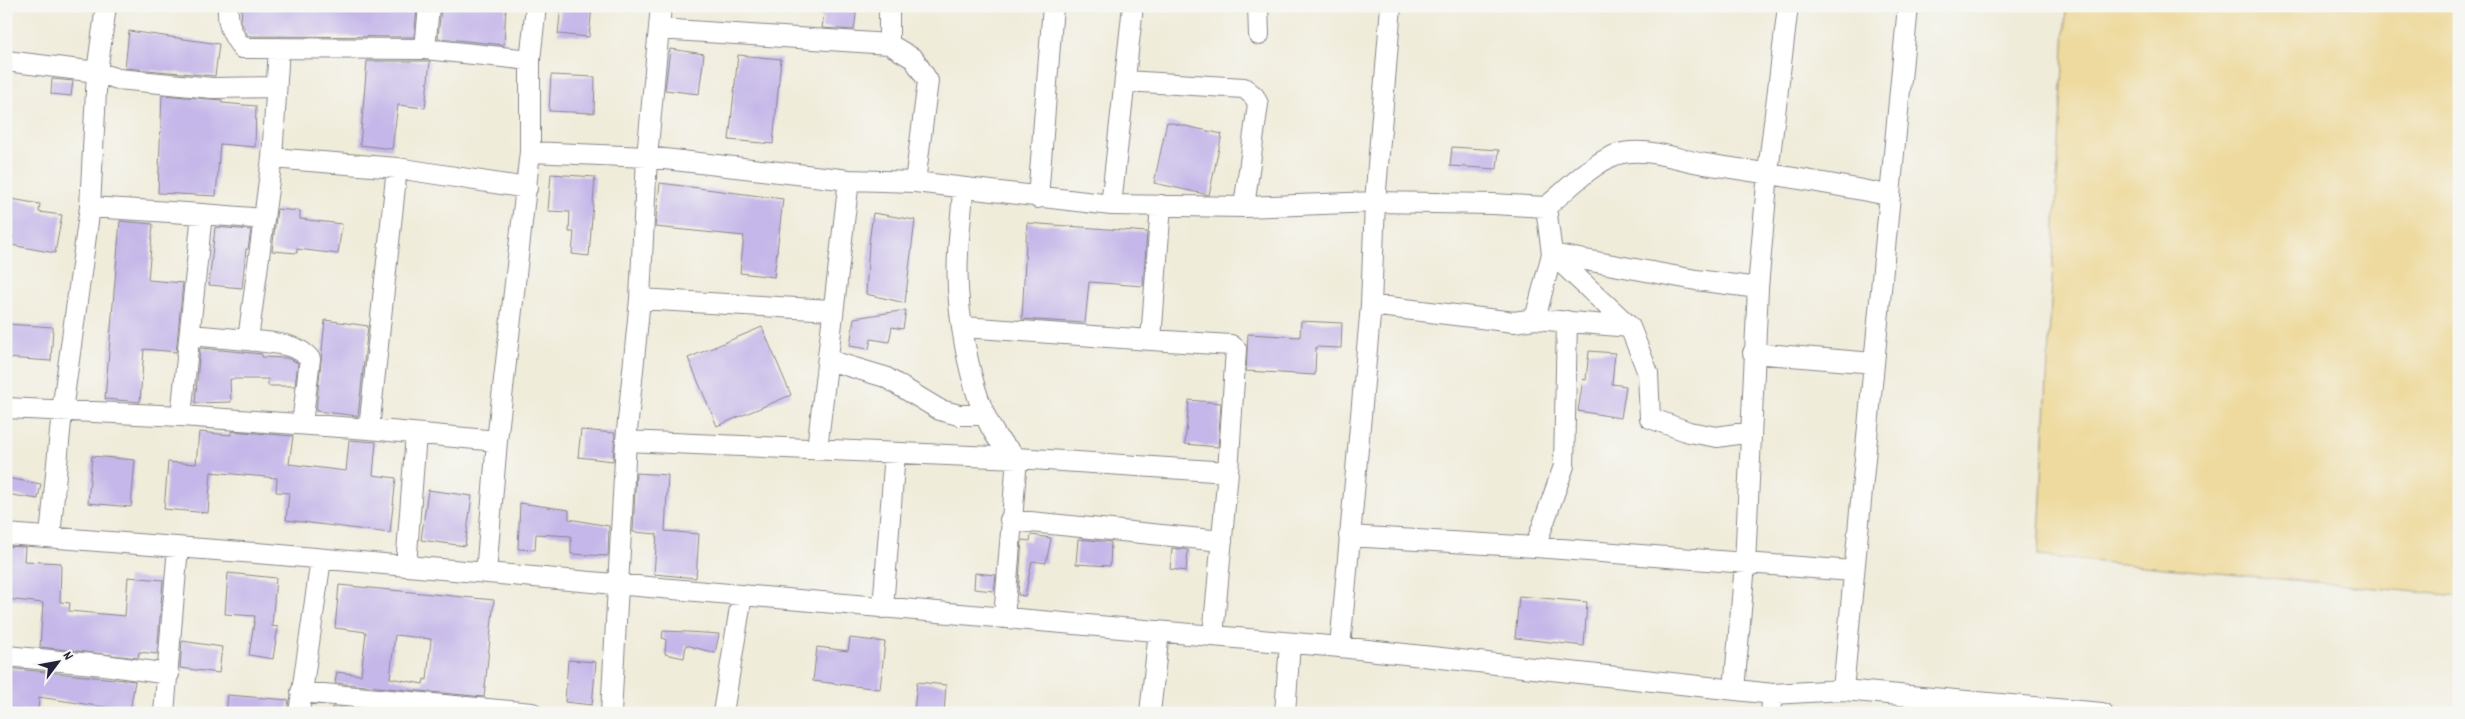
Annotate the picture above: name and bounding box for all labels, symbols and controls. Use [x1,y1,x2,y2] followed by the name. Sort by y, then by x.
[32,636,82,686] north arrow
[57,648,78,664] text: N

